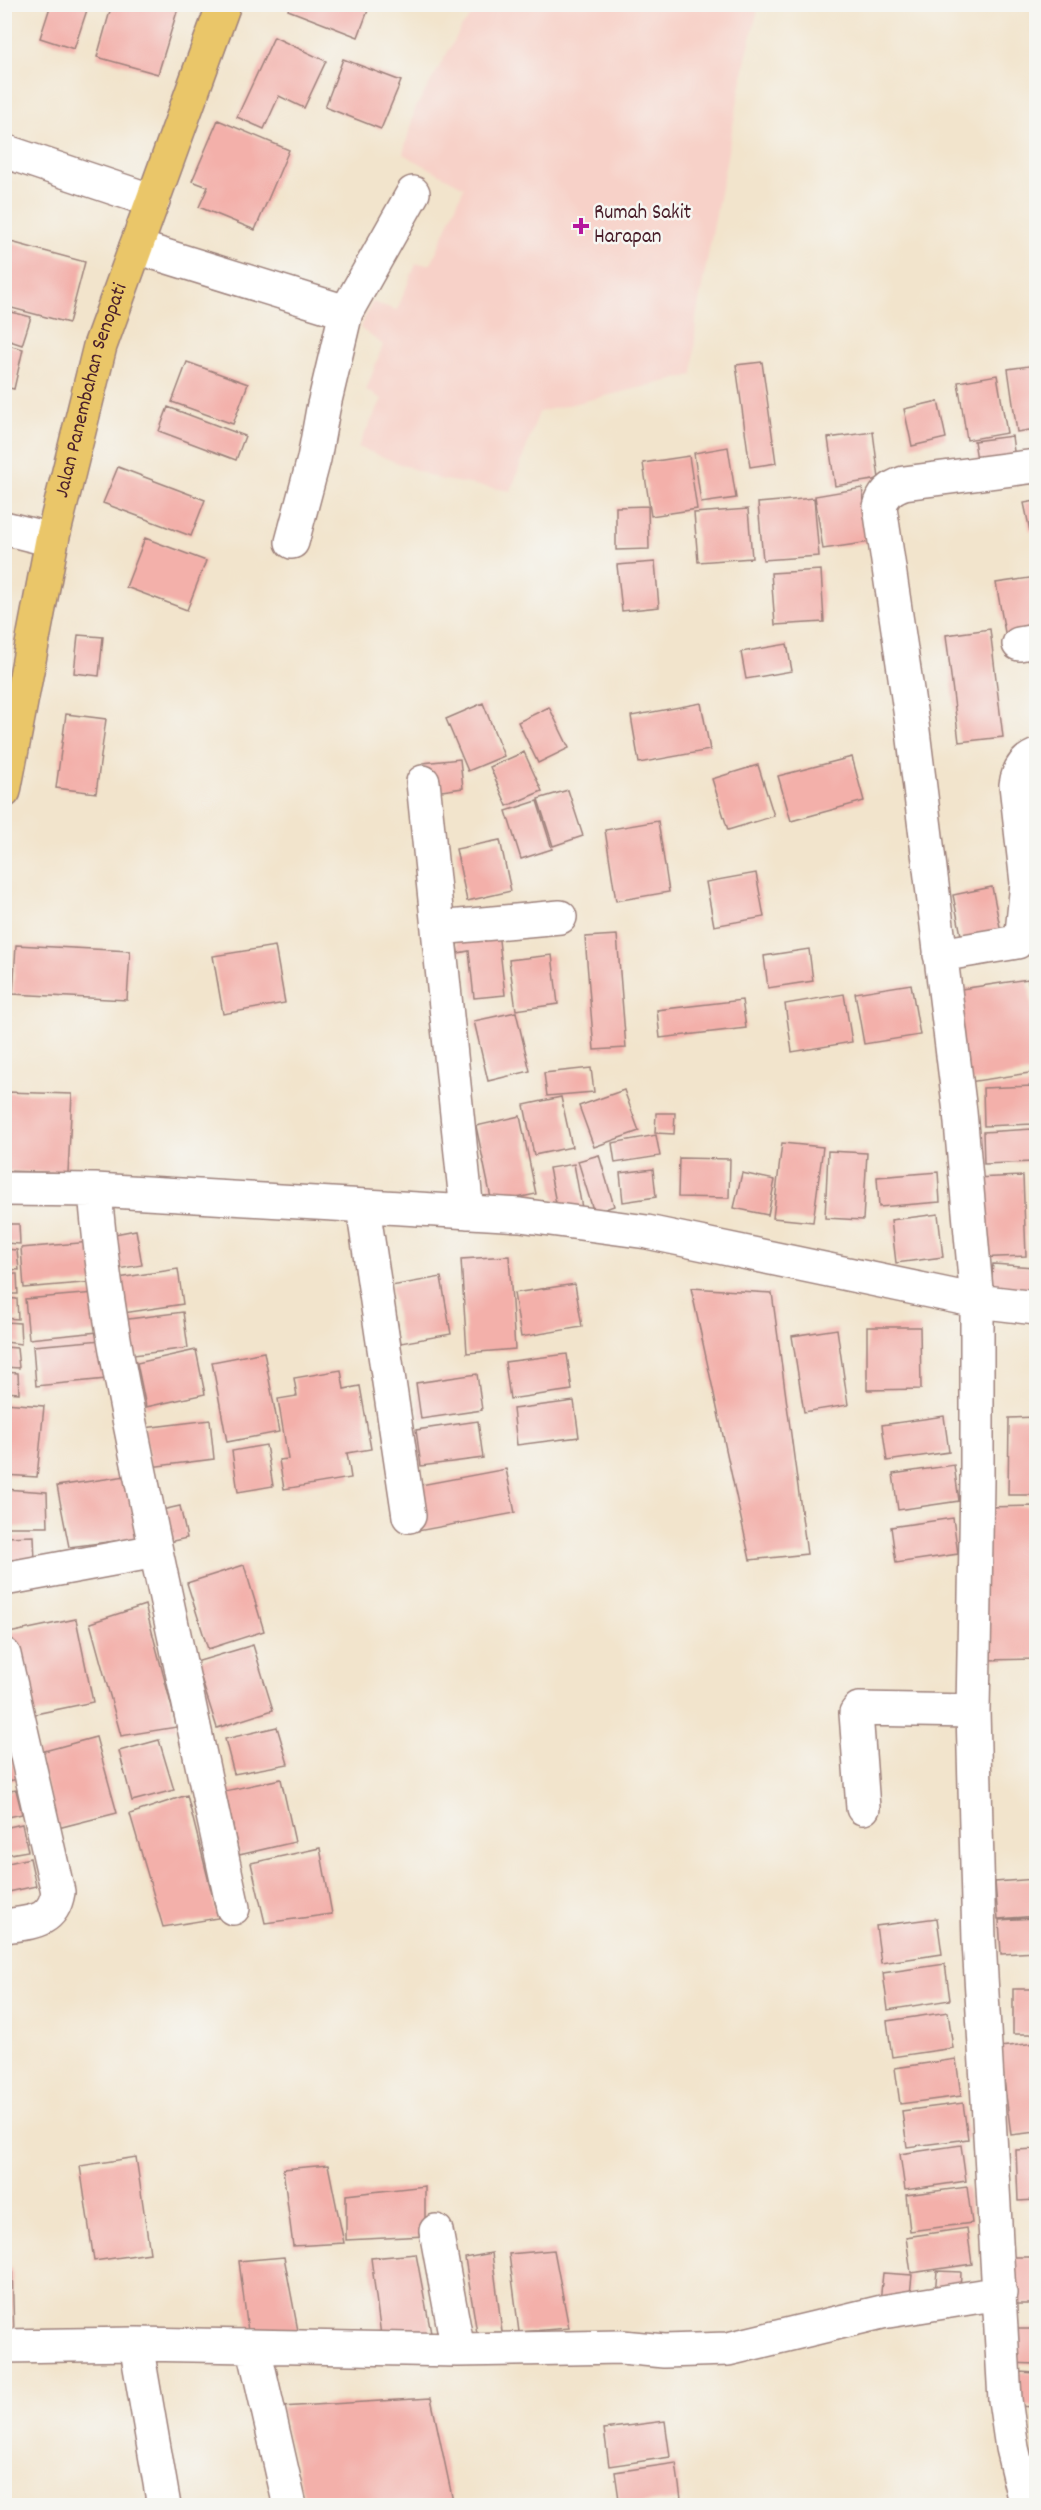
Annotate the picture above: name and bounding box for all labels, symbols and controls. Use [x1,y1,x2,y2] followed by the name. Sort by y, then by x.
[594,199,692,253] place label: Rumah Sakit Harapan
[572,217,590,235] marker: Rumah Sakit Harapan
[48,279,136,501] street label: Jalan Panembahan Senopati

